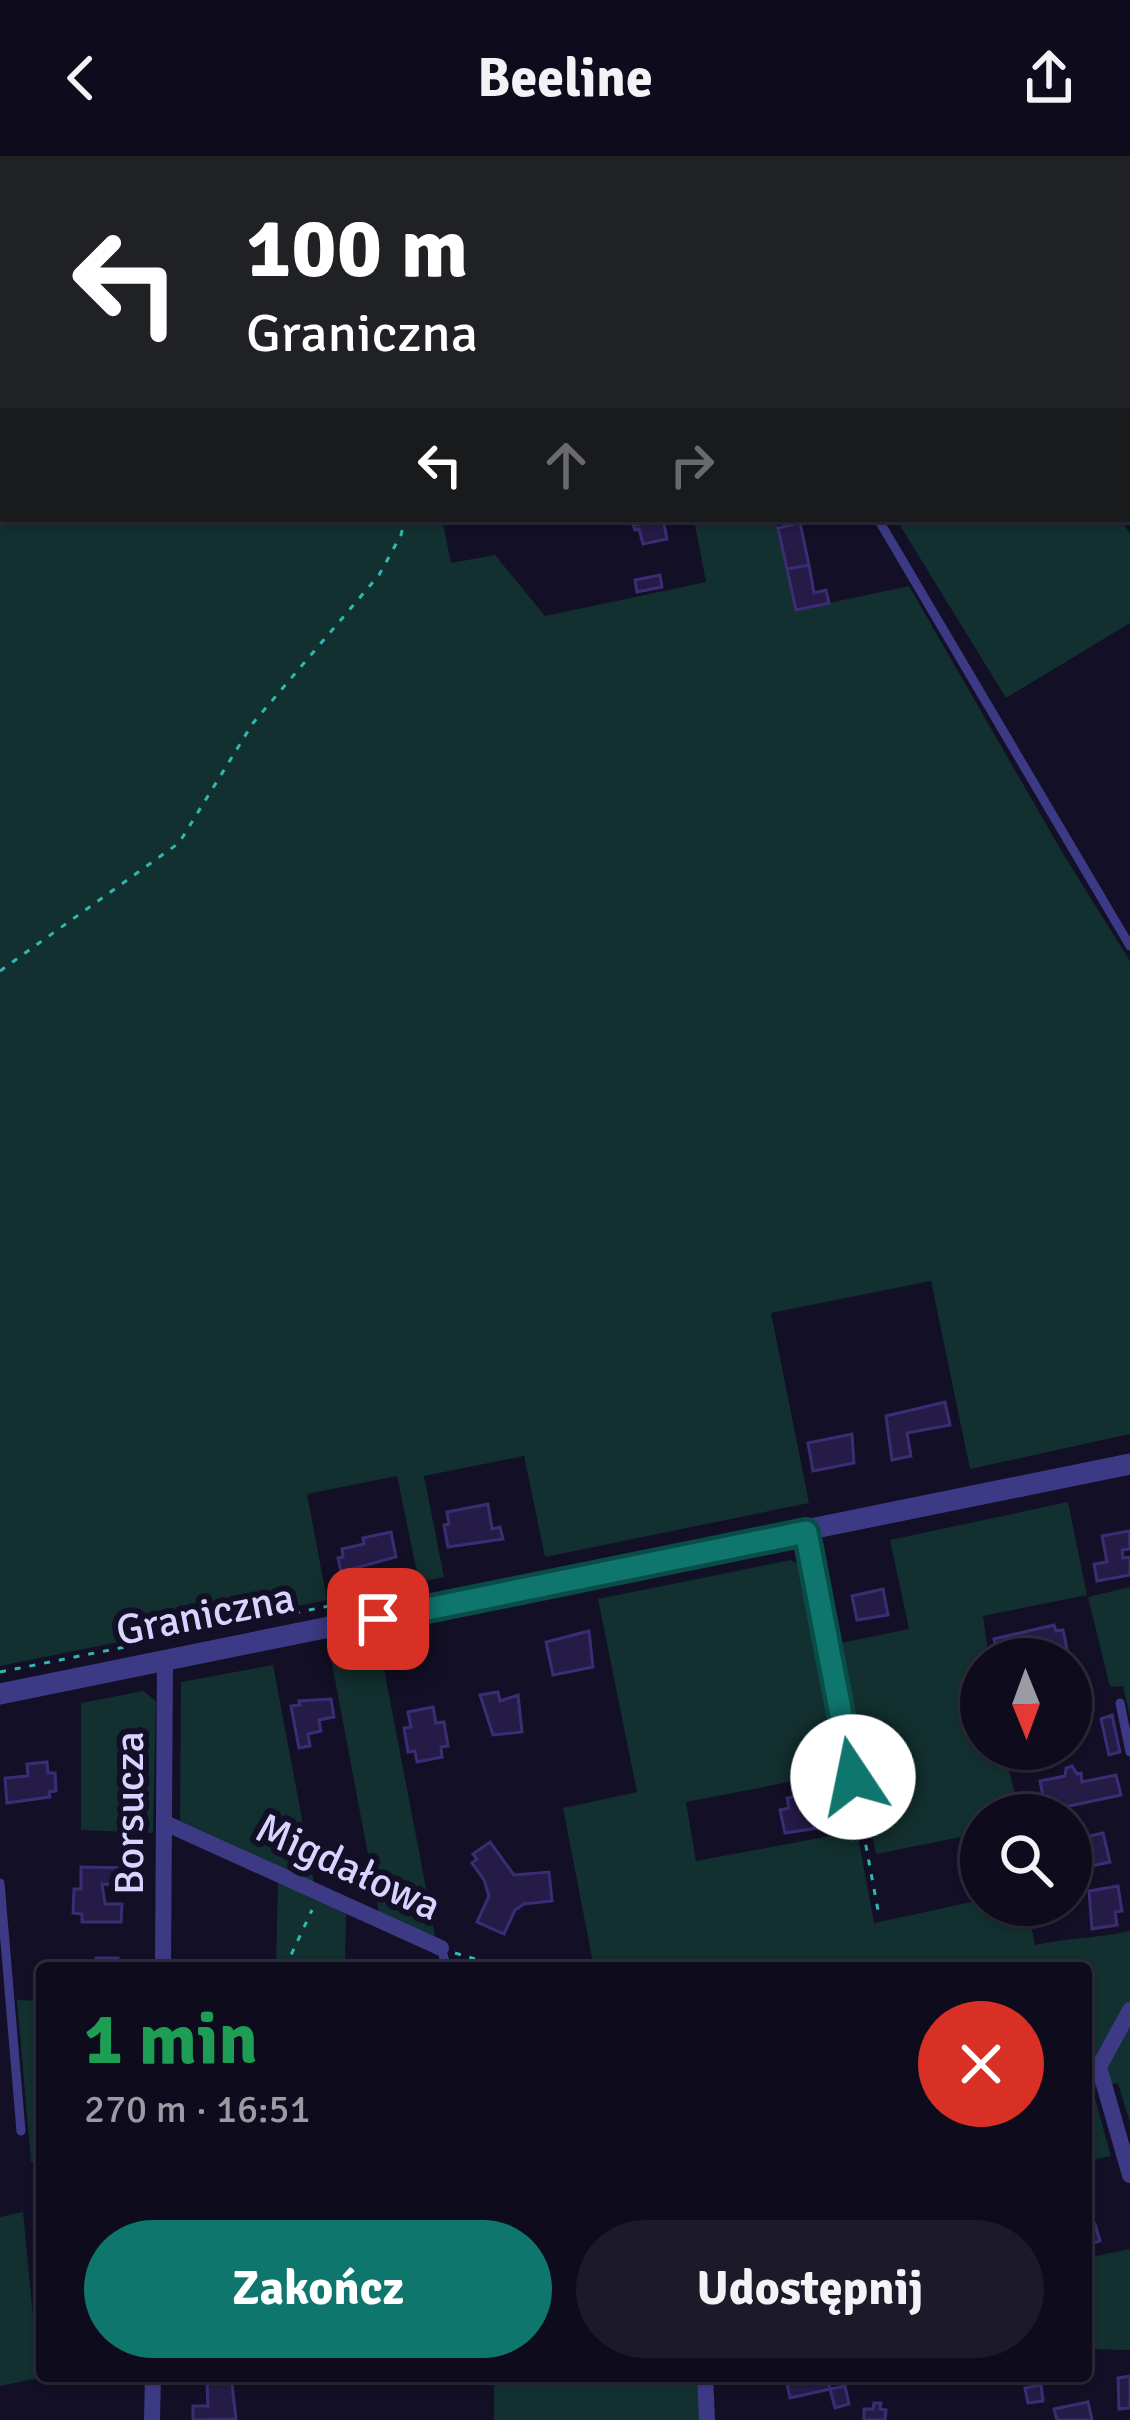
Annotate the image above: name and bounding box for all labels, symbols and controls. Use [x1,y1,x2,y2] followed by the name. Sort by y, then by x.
[48,45,114,111] icon: back
[477,45,653,112] text: Beeline
[1016,45,1082,111] icon: share
[246,197,468,301] text: 100 m
[48,204,204,360] icon: left
[246,300,478,367] text: Graniczna
[407,432,473,498] icon: left
[533,432,599,498] icon: ahead
[659,432,725,498] icon: right
[327,1568,429,1670] pin
[112,1572,299,1657] street label: Graniczna
[345,1586,411,1652] icon: arrive
[960,1638,1092,1770] north arrow
[960,1638,1092,1926] map controls
[790,1714,916,1840] position arrow
[104,1731,155,1895] street label: Borsucza
[960,1794,1092,1926] button: search
[248,1802,449,1932] street label: Migdałowa
[84,1995,258,2084] text: 1 min
[918,2001,1044,2127] button: close
[84,2085,311,2133] text: 270 m · 16:51
[84,2220,552,2358] button: Zakończ
[576,2220,1044,2358] button: Udostępnij

